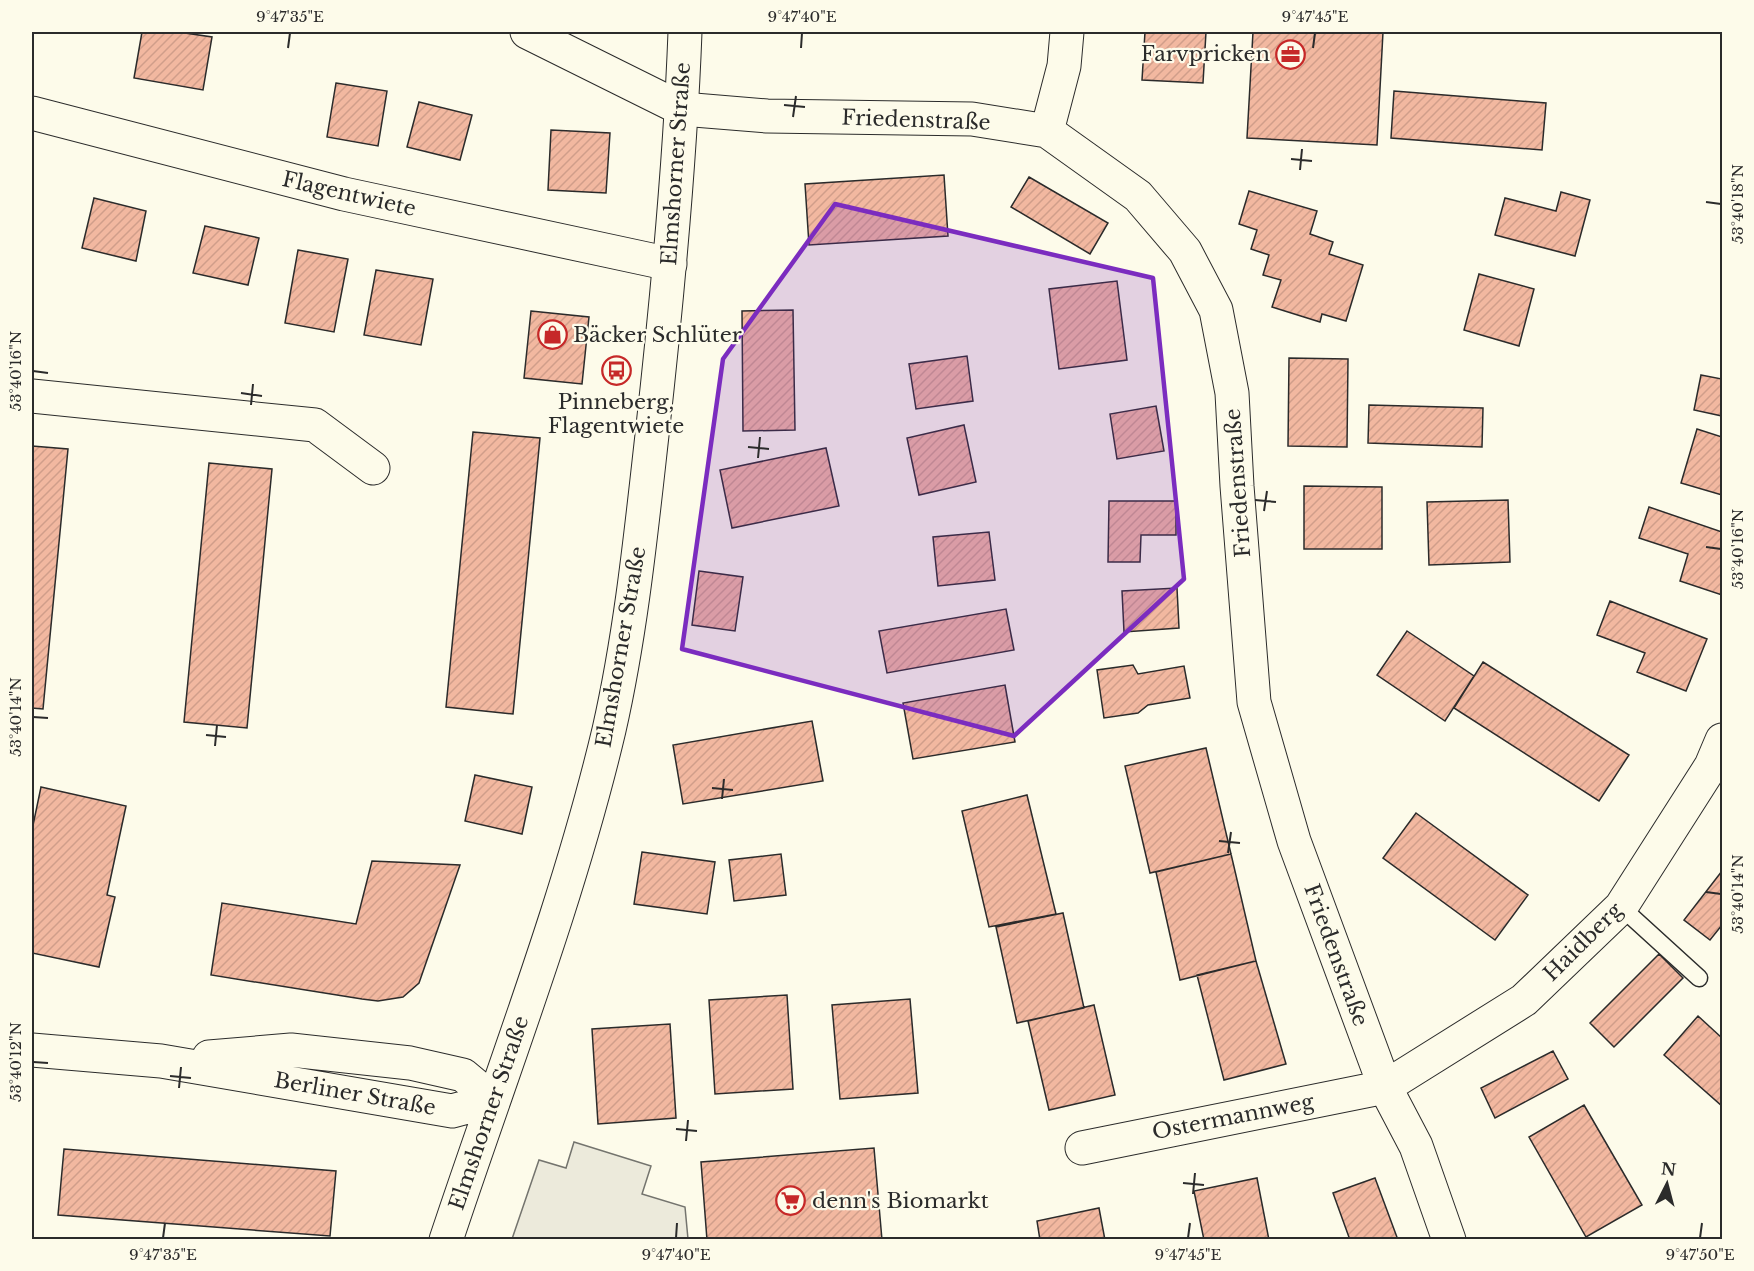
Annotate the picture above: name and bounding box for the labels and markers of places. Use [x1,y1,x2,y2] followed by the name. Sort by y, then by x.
[1275,38,1307,70] office icon: Farvpricken
[1141,41,1270,67] place label: Farvpricken
[536,319,568,351] shop icon: Bäcker Schlüter
[573,322,742,348] place label: Bäcker Schlüter
[600,355,632,387] bus stop icon: Pinneberg, Flagentwiete
[548,389,684,439] place label: Pinneberg, Flagentwiete
[775,1185,807,1217] supermarket icon: denn's Biomarkt
[812,1188,989,1214] place label: denn's Biomarkt

